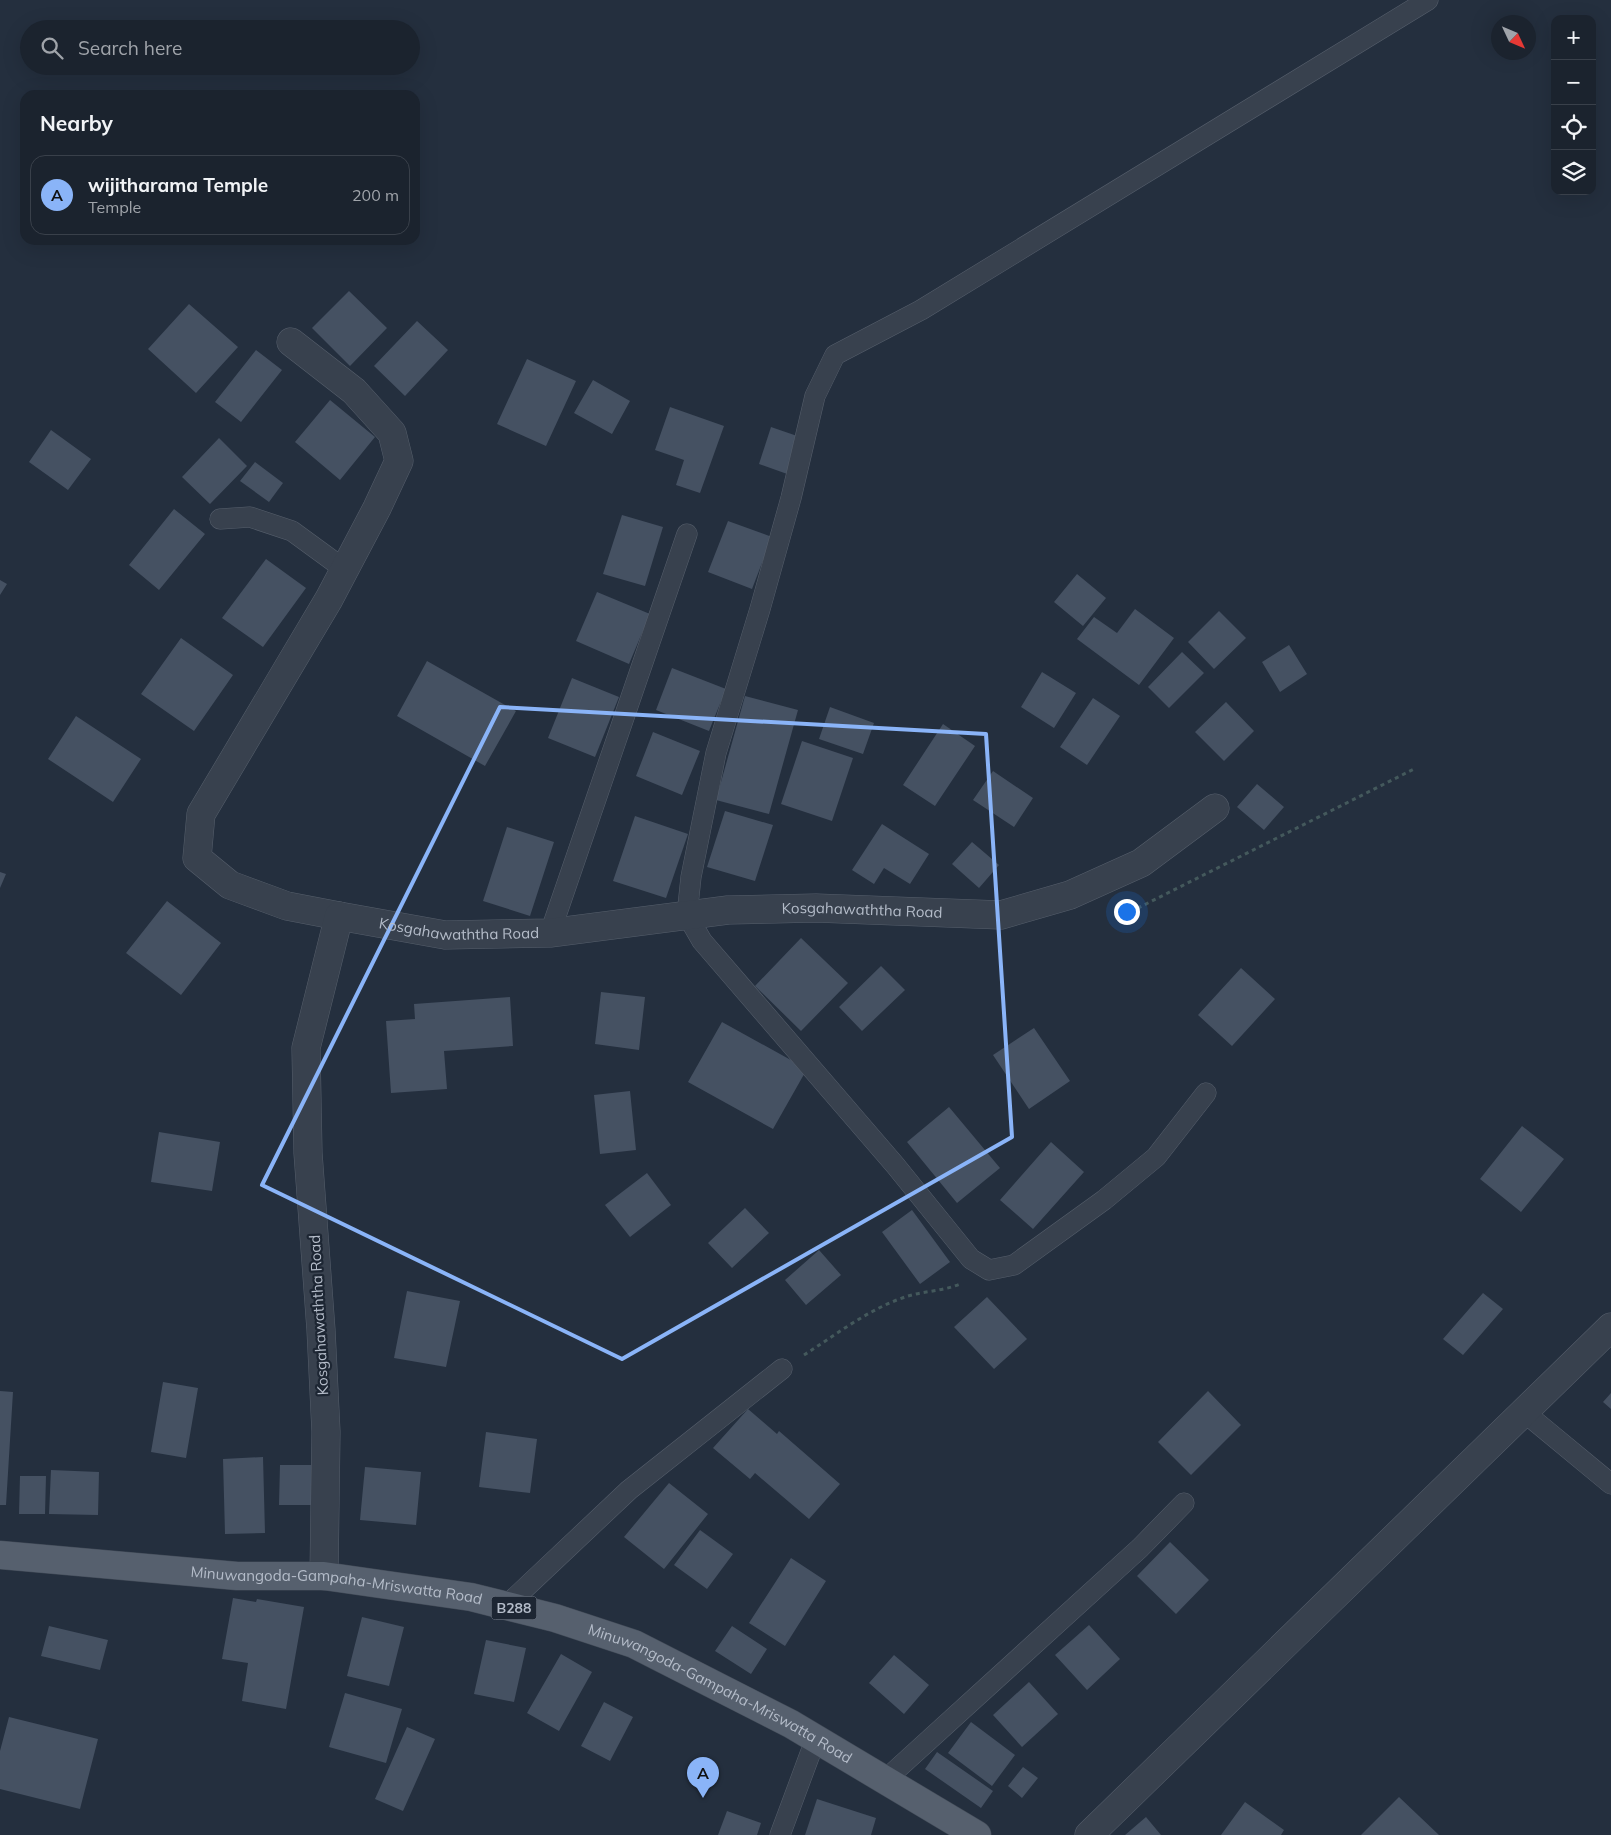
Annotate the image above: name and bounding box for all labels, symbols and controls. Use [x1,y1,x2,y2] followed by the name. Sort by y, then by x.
[1491,15,1536,60] north arrow
[1551,15,1596,195] map controls
[1551,15,1596,60] button: +
[20,20,420,75] search box
[38,34,66,62] icon: search
[78,36,182,60] text: Search here
[1551,60,1596,105] button: −
[1551,105,1596,150] button: locate
[40,110,113,136] text: Nearby
[1551,150,1596,195] button: layers
[88,173,268,197] text: wijitharama Temple
[51,185,63,205] text: A
[352,185,399,205] text: 200 m
[88,197,141,217] text: Temple
[781,898,943,922] street label: Kosgahawaththa Road
[1114,899,1140,925] your location
[378,913,539,944] street label: Kosgahawaththa Road
[305,1234,332,1396] street label: Kosgahawaththa Road
[190,1562,484,1608] street label: Minuwangoda-Gampaha-Mriswatta Road
[492,1596,536,1620] road number: B288
[586,1620,856,1767] street label: Minuwangoda-Gampaha-Mriswatta Road
[687,1757,719,1798] pin: A

